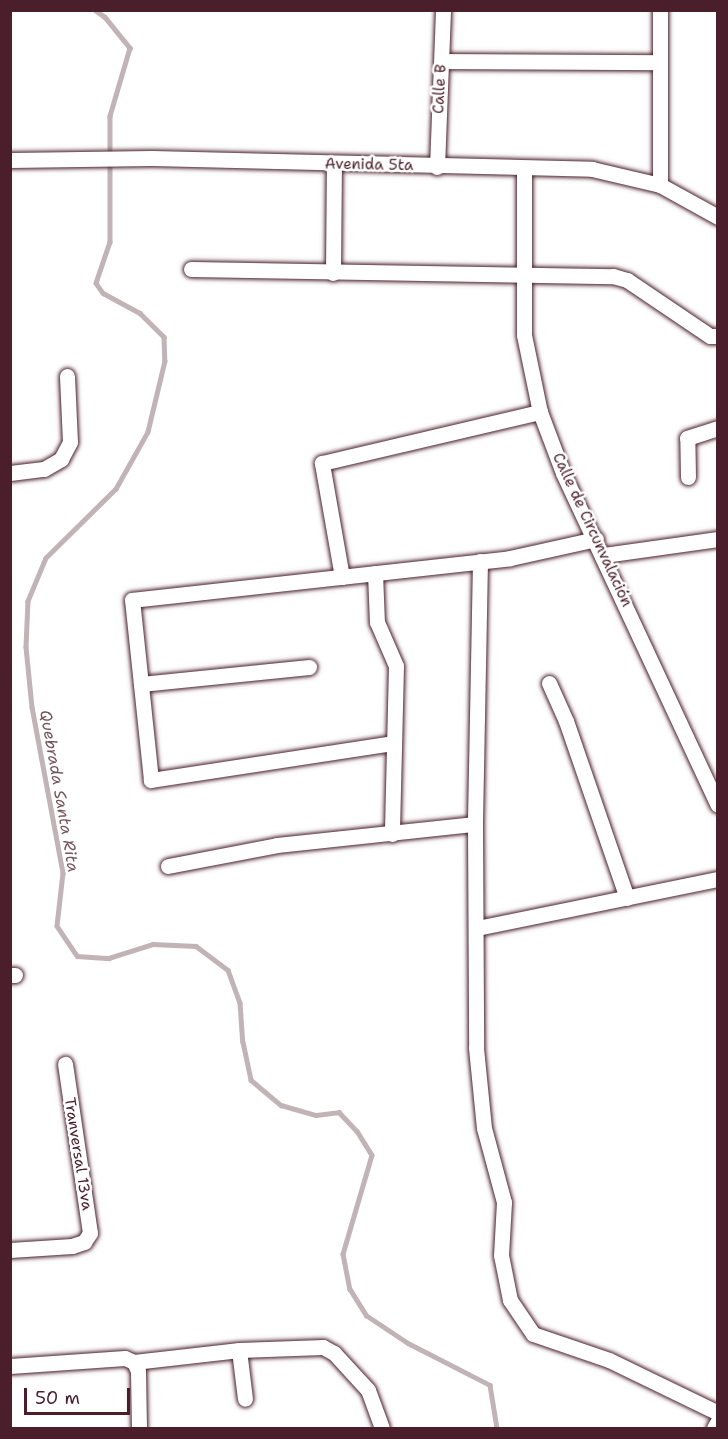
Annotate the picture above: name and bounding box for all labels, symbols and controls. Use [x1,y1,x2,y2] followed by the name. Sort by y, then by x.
[430,64,450,114] street label: Calle B
[325,155,413,175] street label: Avenida 5ta
[548,450,636,610] street label: Calle de Circunvalación
[35,709,83,873] water label: Quebrada Santa Rita
[60,1096,96,1212] street label: Tranversal 13va
[27,1376,134,1414] scale bar
[35,1386,80,1410] text: 50 m

